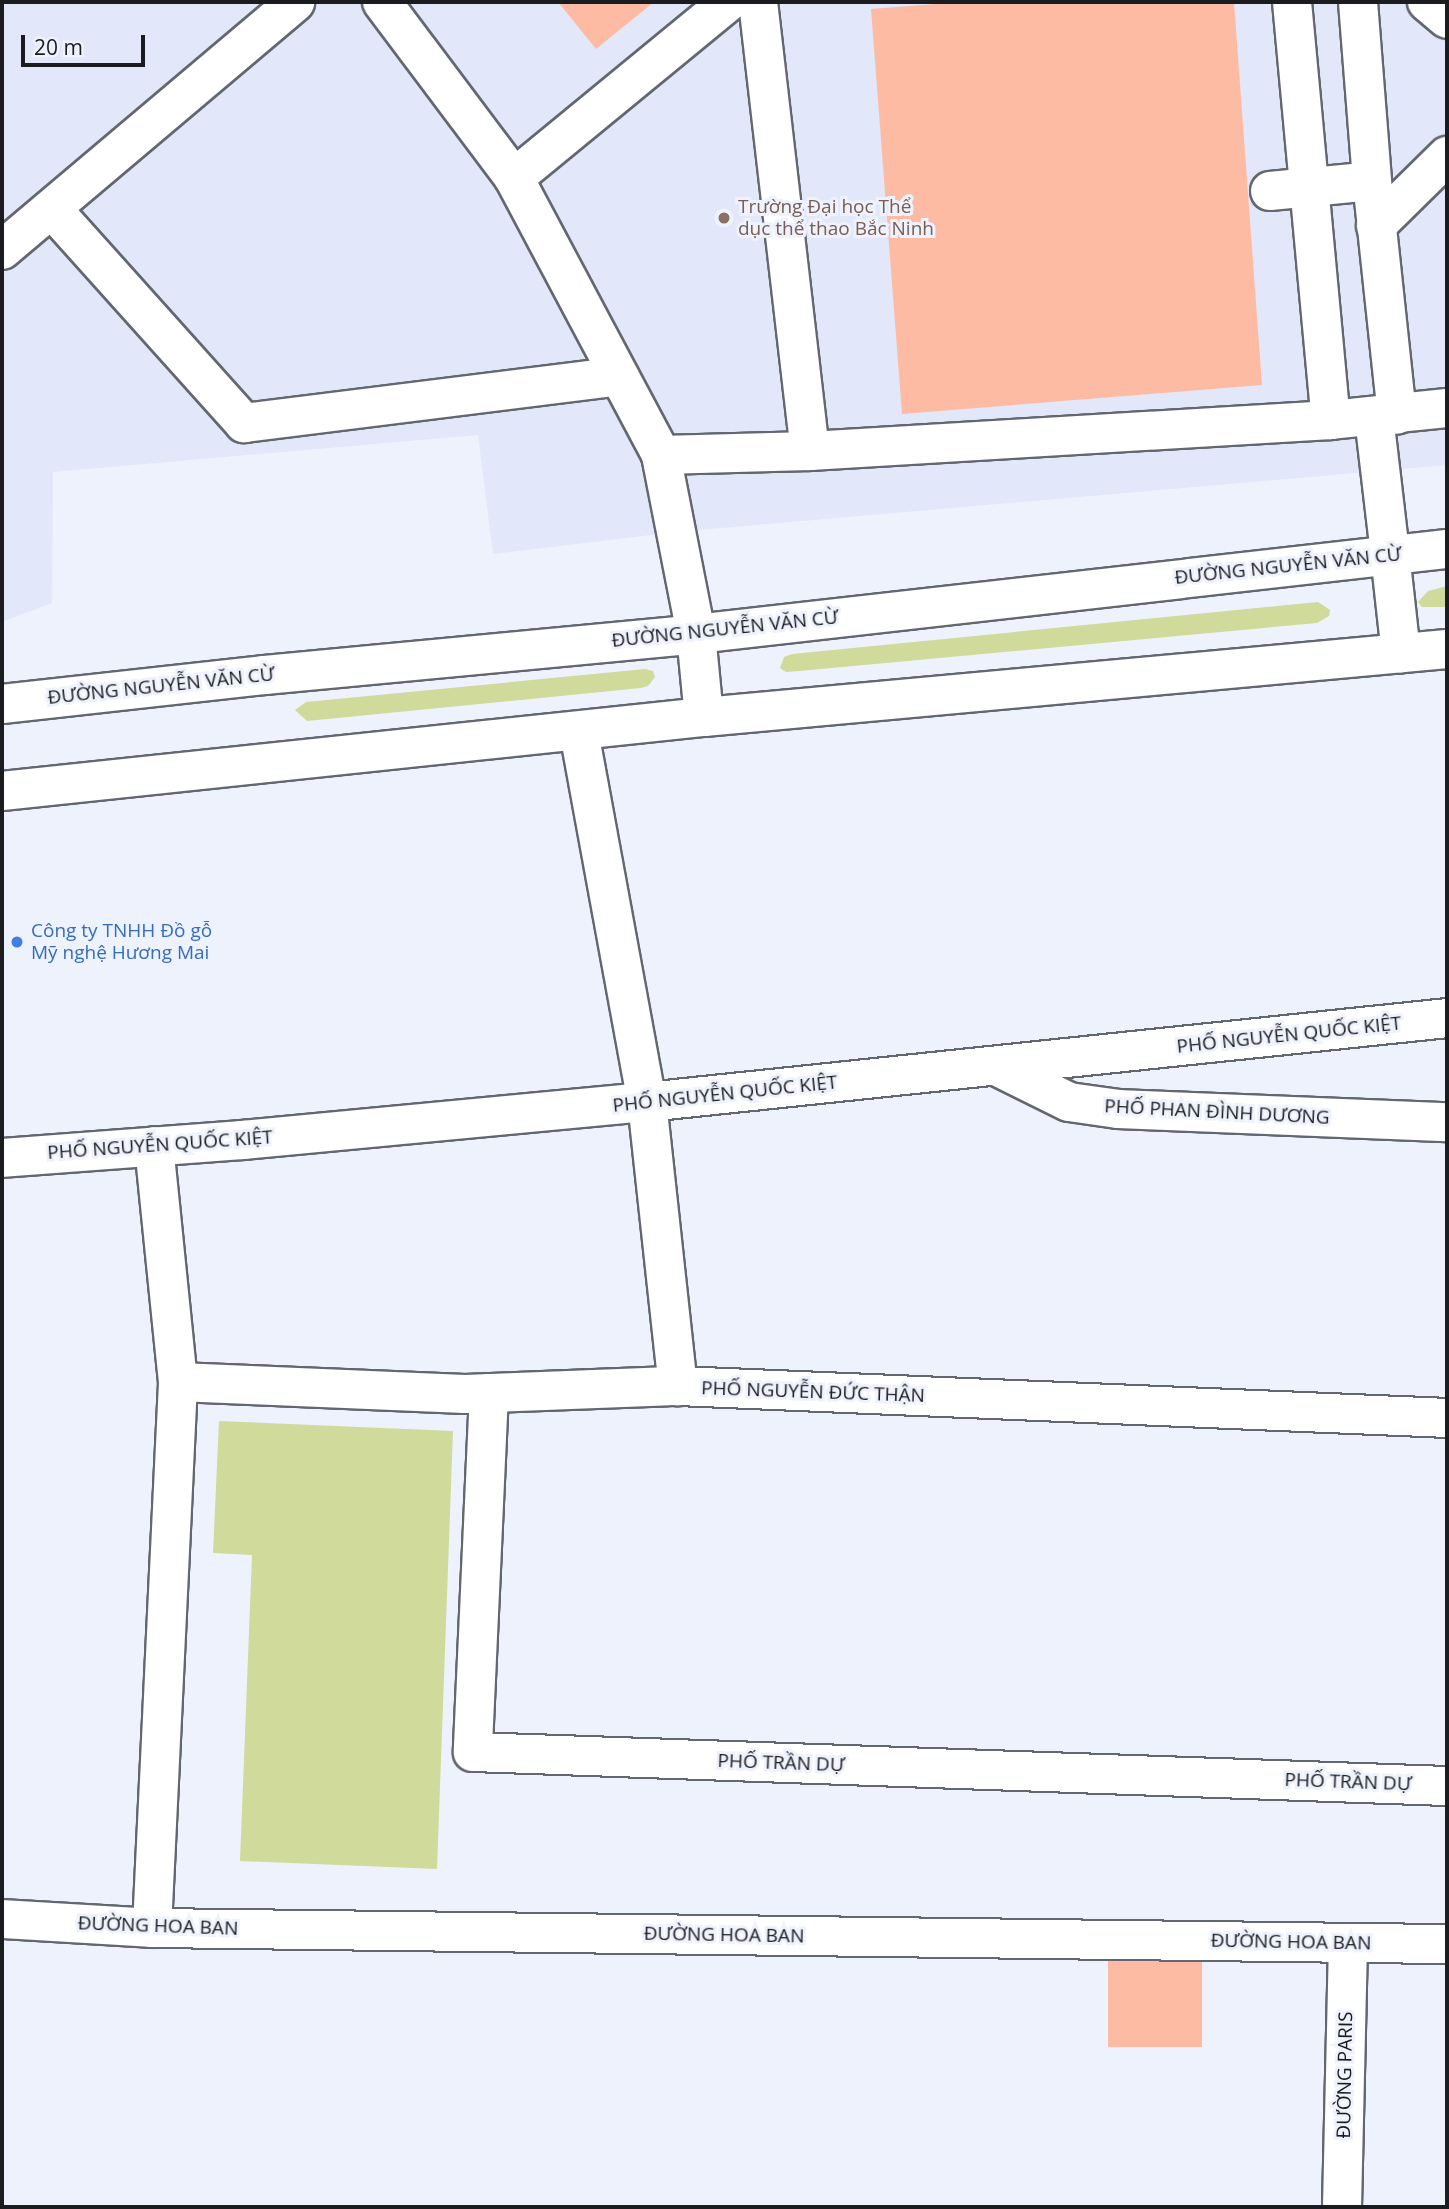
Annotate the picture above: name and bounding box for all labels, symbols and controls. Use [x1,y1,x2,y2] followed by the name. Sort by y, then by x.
[24,21,149,65] scale bar
[34,33,83,61] text: 20 m
[738,196,934,240] place label: Trường Đại học Thể dục thể thao Bắc Ninh
[716,210,732,226] marker: Trường Đại học Thể dục thể thao Bắc Ninh
[1173,543,1403,589] street label: ĐƯỜNG NGUYỄN VĂN CỪ
[610,606,840,652] street label: ĐƯỜNG NGUYỄN VĂN CỪ
[46,663,276,709] street label: ĐƯỜNG NGUYỄN VĂN CỪ
[31,920,212,964] place label: Công ty TNHH Đồ gỗ Mỹ nghệ Hương Mai
[9,934,25,950] marker: Công ty TNHH Đồ gỗ Mỹ nghệ Hương Mai
[1176,1012,1402,1058] street label: PHỐ NGUYỄN QUỐC KIỆT
[612,1071,838,1117] street label: PHỐ NGUYỄN QUỐC KIỆT
[1104,1095,1330,1129] street label: PHỐ PHAN ĐÌNH DƯƠNG
[47,1126,273,1164] street label: PHỐ NGUYỄN QUỐC KIỆT
[701,1377,925,1407] street label: PHỐ NGUYỄN ĐỨC THẬN
[717,1749,845,1777] street label: PHỐ TRẦN DỰ
[1284,1768,1412,1796] street label: PHỐ TRẦN DỰ
[77,1912,239,1940] street label: ĐƯỜNG HOA BAN
[643,1922,805,1948] street label: ĐƯỜNG HOA BAN
[1210,1929,1372,1955] street label: ĐƯỜNG HOA BAN
[1332,2011,1358,2139] street label: ĐƯỜNG PARIS

